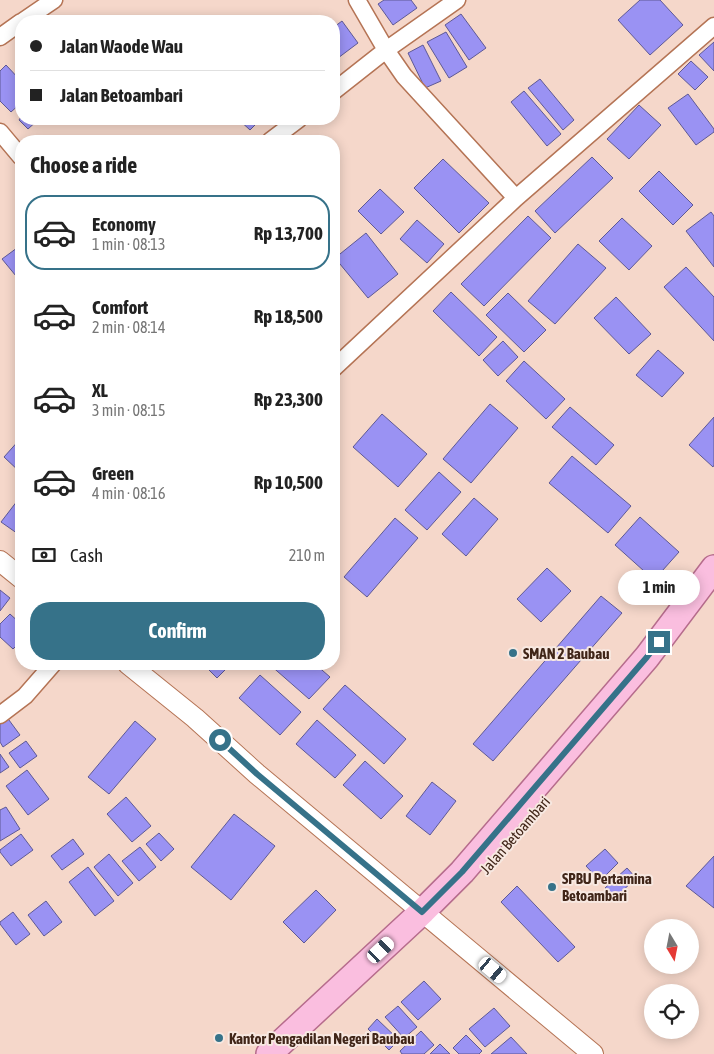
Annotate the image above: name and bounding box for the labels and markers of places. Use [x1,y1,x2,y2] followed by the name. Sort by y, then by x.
[523,645,609,662] place label: SMAN 2 Baubau
[507,647,519,659] marker: SMAN 2 Baubau
[562,870,652,904] place label: SPBU Pertamina Betoambari
[546,881,558,893] marker: SPBU Pertamina Betoambari
[229,1030,414,1047] place label: Kantor Pengadilan Negeri Baubau
[213,1032,225,1044] marker: Kantor Pengadilan Negeri Baubau

